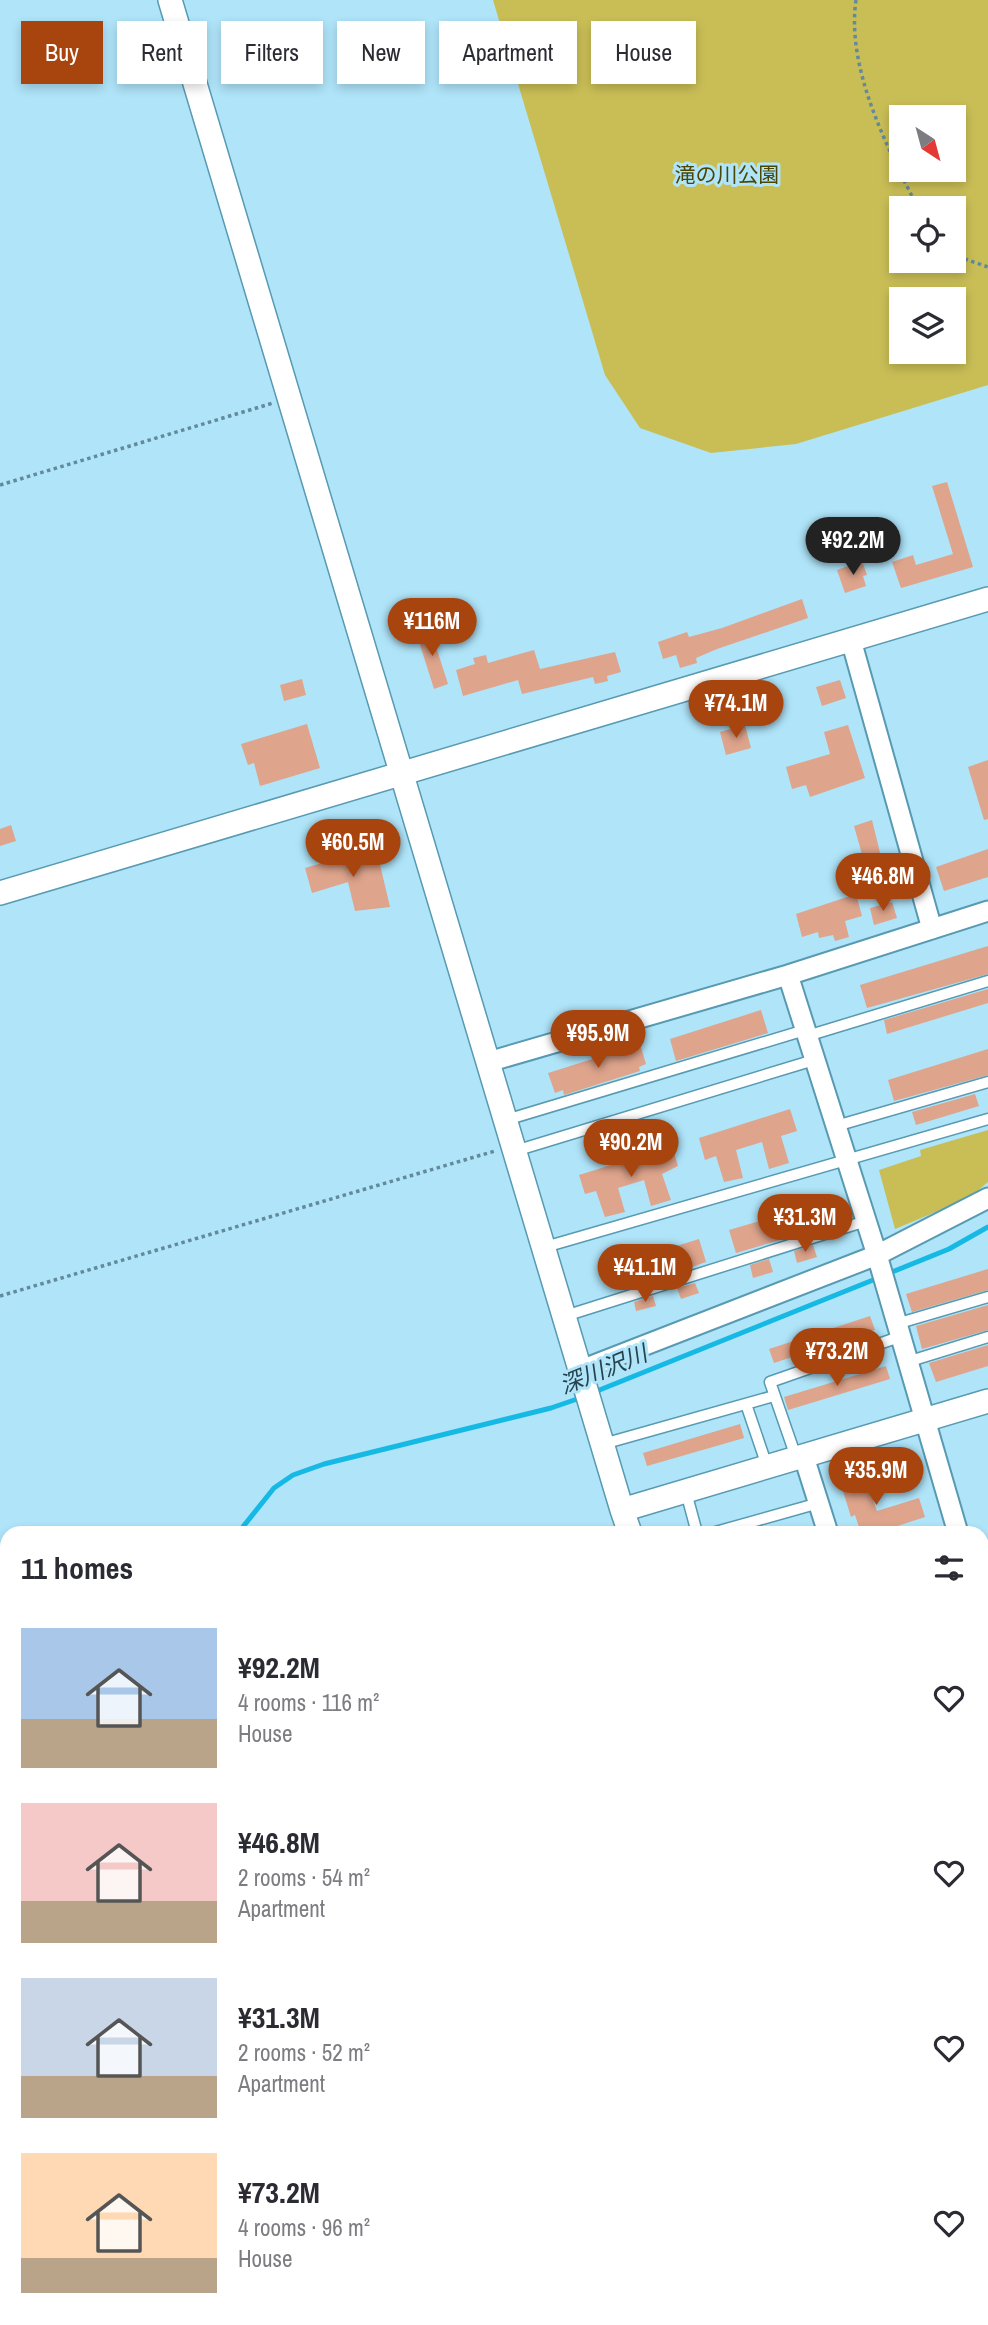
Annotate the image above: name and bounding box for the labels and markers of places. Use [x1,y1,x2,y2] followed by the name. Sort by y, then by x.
[796,518,910,577] pin: ¥92.2M
[383,598,481,658] pin: ¥116M
[679,680,793,740] pin: ¥74.1M
[296,820,410,879] pin: ¥60.5M
[826,853,940,913] pin: ¥46.8M
[541,1010,655,1070] pin: ¥95.9M
[574,1120,688,1179] pin: ¥90.2M
[748,1194,862,1254] pin: ¥31.3M
[588,1244,702,1304] pin: ¥41.1M
[780,1328,894,1388] pin: ¥73.2M
[819,1448,933,1507] pin: ¥35.9M

